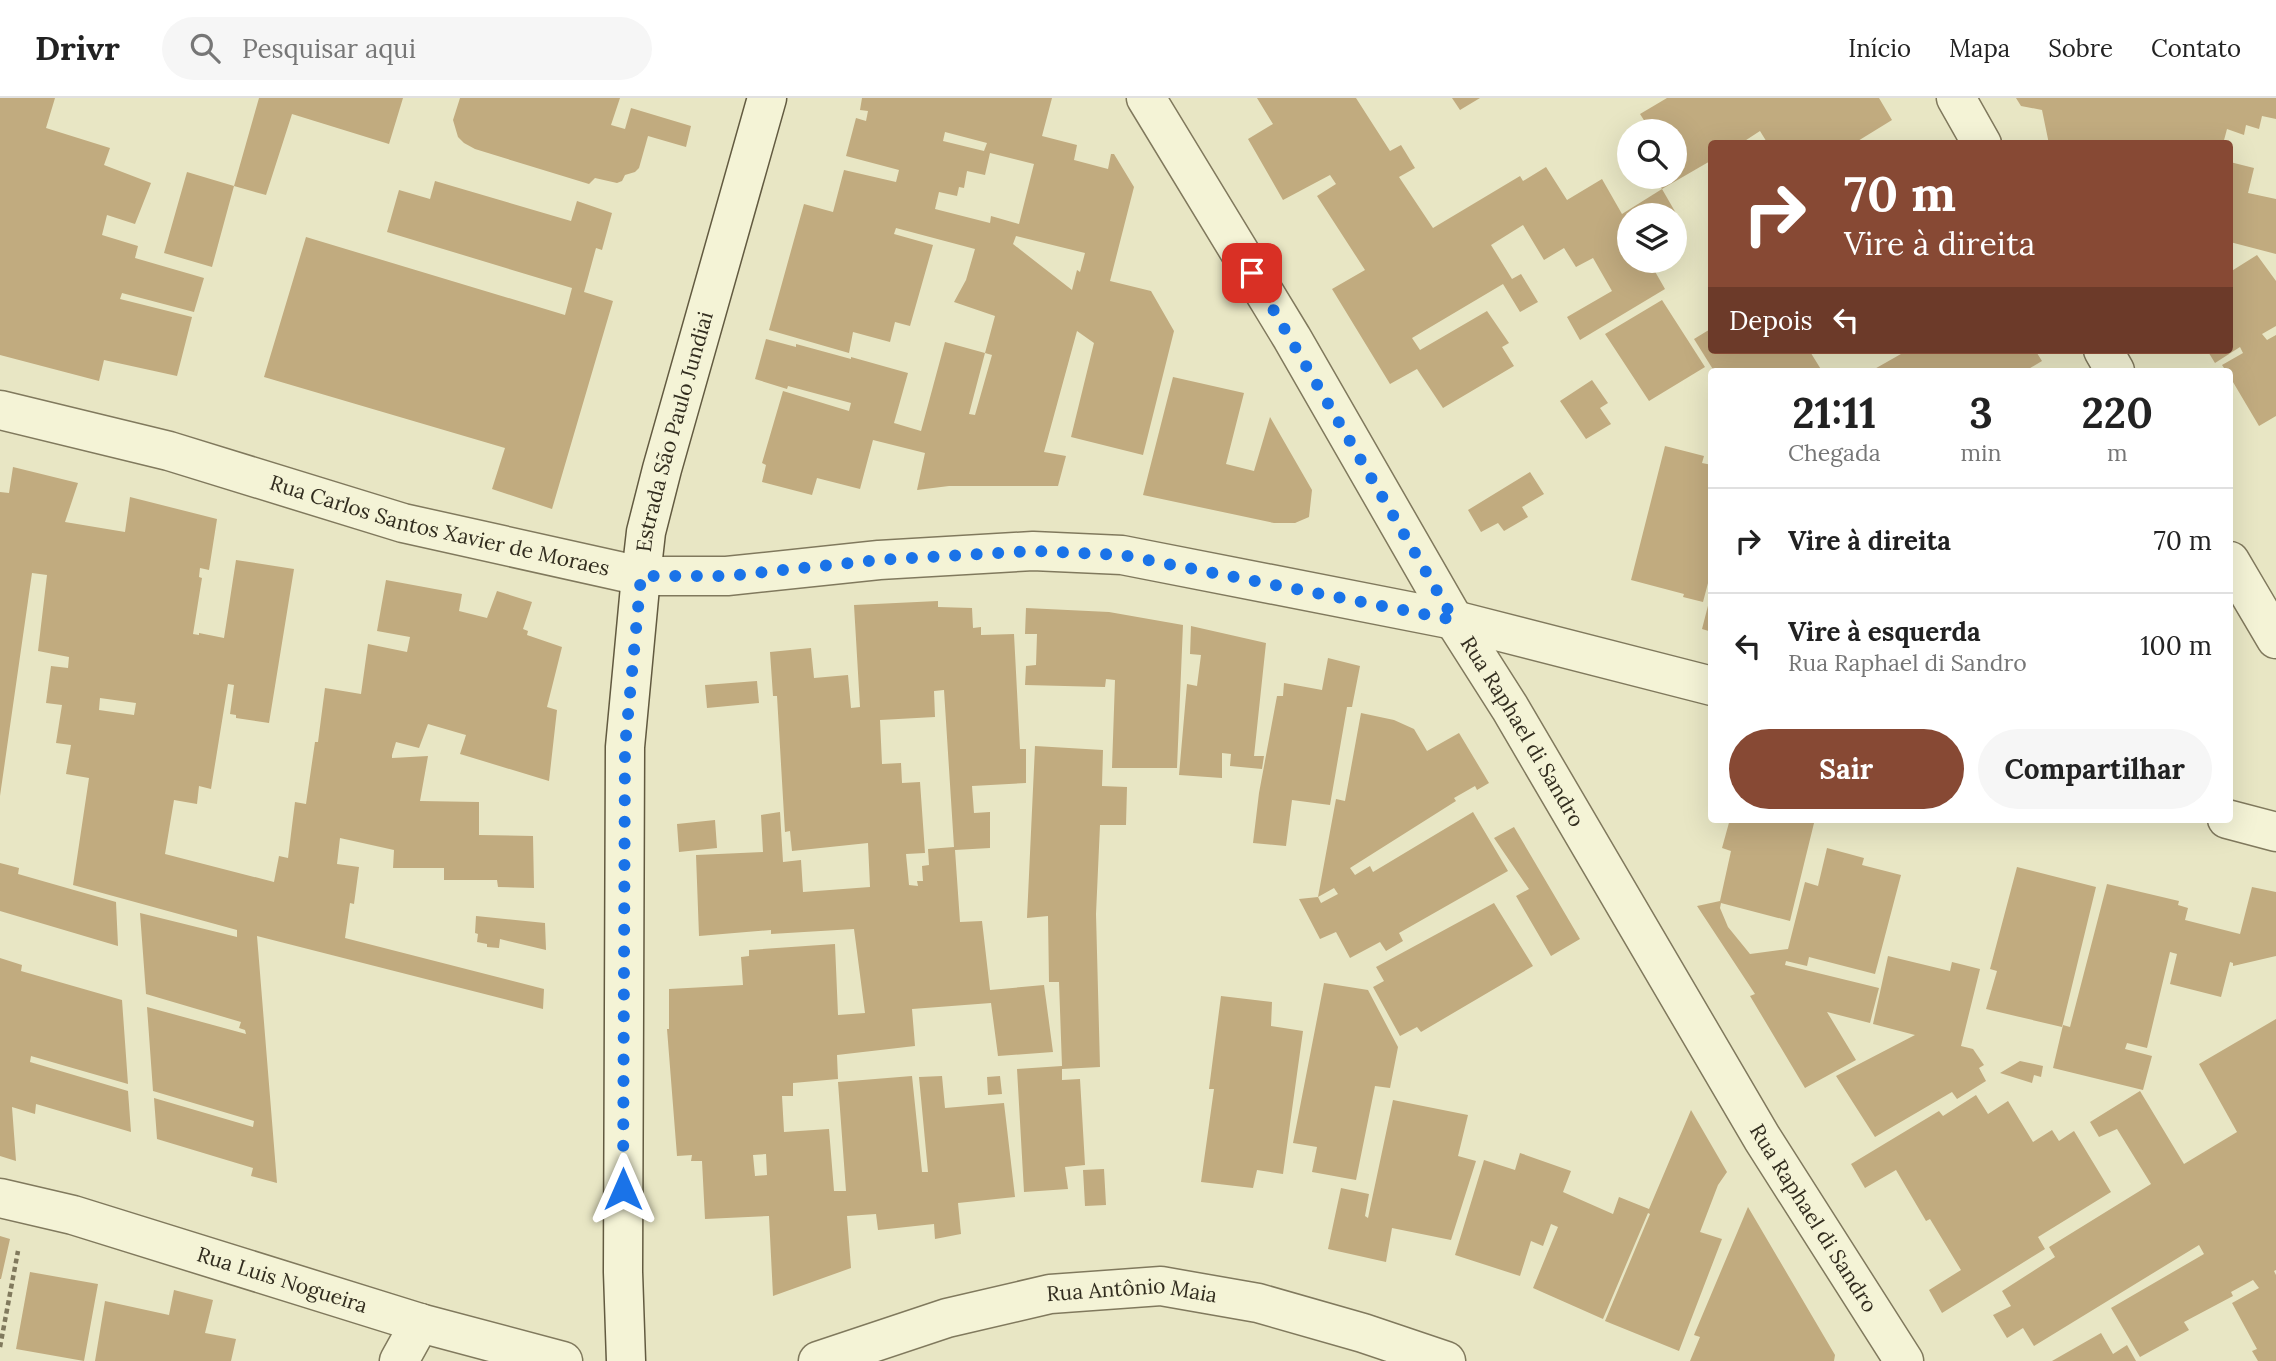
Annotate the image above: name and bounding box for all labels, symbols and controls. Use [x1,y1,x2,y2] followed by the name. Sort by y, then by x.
[162,17,652,80] search box
[35,27,120,69] text: Drivr
[186,29,224,67] icon: search
[242,32,416,65] text: Pesquisar aqui
[1848,33,1911,64] text: Início
[1949,33,2010,64] text: Mapa
[2048,33,2113,64] text: Sobre
[2151,33,2241,64] text: Contato
[1617,119,1687,273] map controls
[1617,119,1687,189] button: search
[1844,162,1956,224] text: 70 m
[1729,168,1820,259] icon: right
[1617,203,1687,273] button: layers
[1844,223,2035,264] text: Vire à direita
[1222,243,1282,303] pin
[1233,254,1271,292] icon: arrive
[1827,301,1865,339] icon: left
[1729,304,1813,337] text: Depois
[630,308,719,553] street label: Estrada São Paulo Jundiai
[1792,386,1876,440] text: 21:11
[1969,386,1993,440] text: 3
[2081,386,2153,440] text: 220
[1788,438,1881,467] text: Chegada
[1961,438,2002,467] text: min
[2107,438,2128,467] text: m
[267,469,612,582] street label: Rua Carlos Santos Xavier de Moraes
[1729,522,1767,560] icon: right
[1788,524,1951,557] text: Vire à direita
[2154,524,2212,557] text: 70 m
[1788,615,1981,648] text: Vire à esquerda
[1729,627,1767,665] icon: left
[2140,629,2212,662] text: 100 m
[1455,631,1591,832] street label: Rua Raphael di Sandro
[1788,648,2027,677] text: Rua Raphael di Sandro
[1729,729,1964,809] button: Sair
[1978,729,2212,809] button: Compartilhar
[1744,1119,1883,1317] street label: Rua Raphael di Sandro
[586,1152,660,1226] position arrow
[194,1240,371,1319] street label: Rua Luis Nogueira
[1045,1272,1220,1309] street label: Rua Antônio Maia

